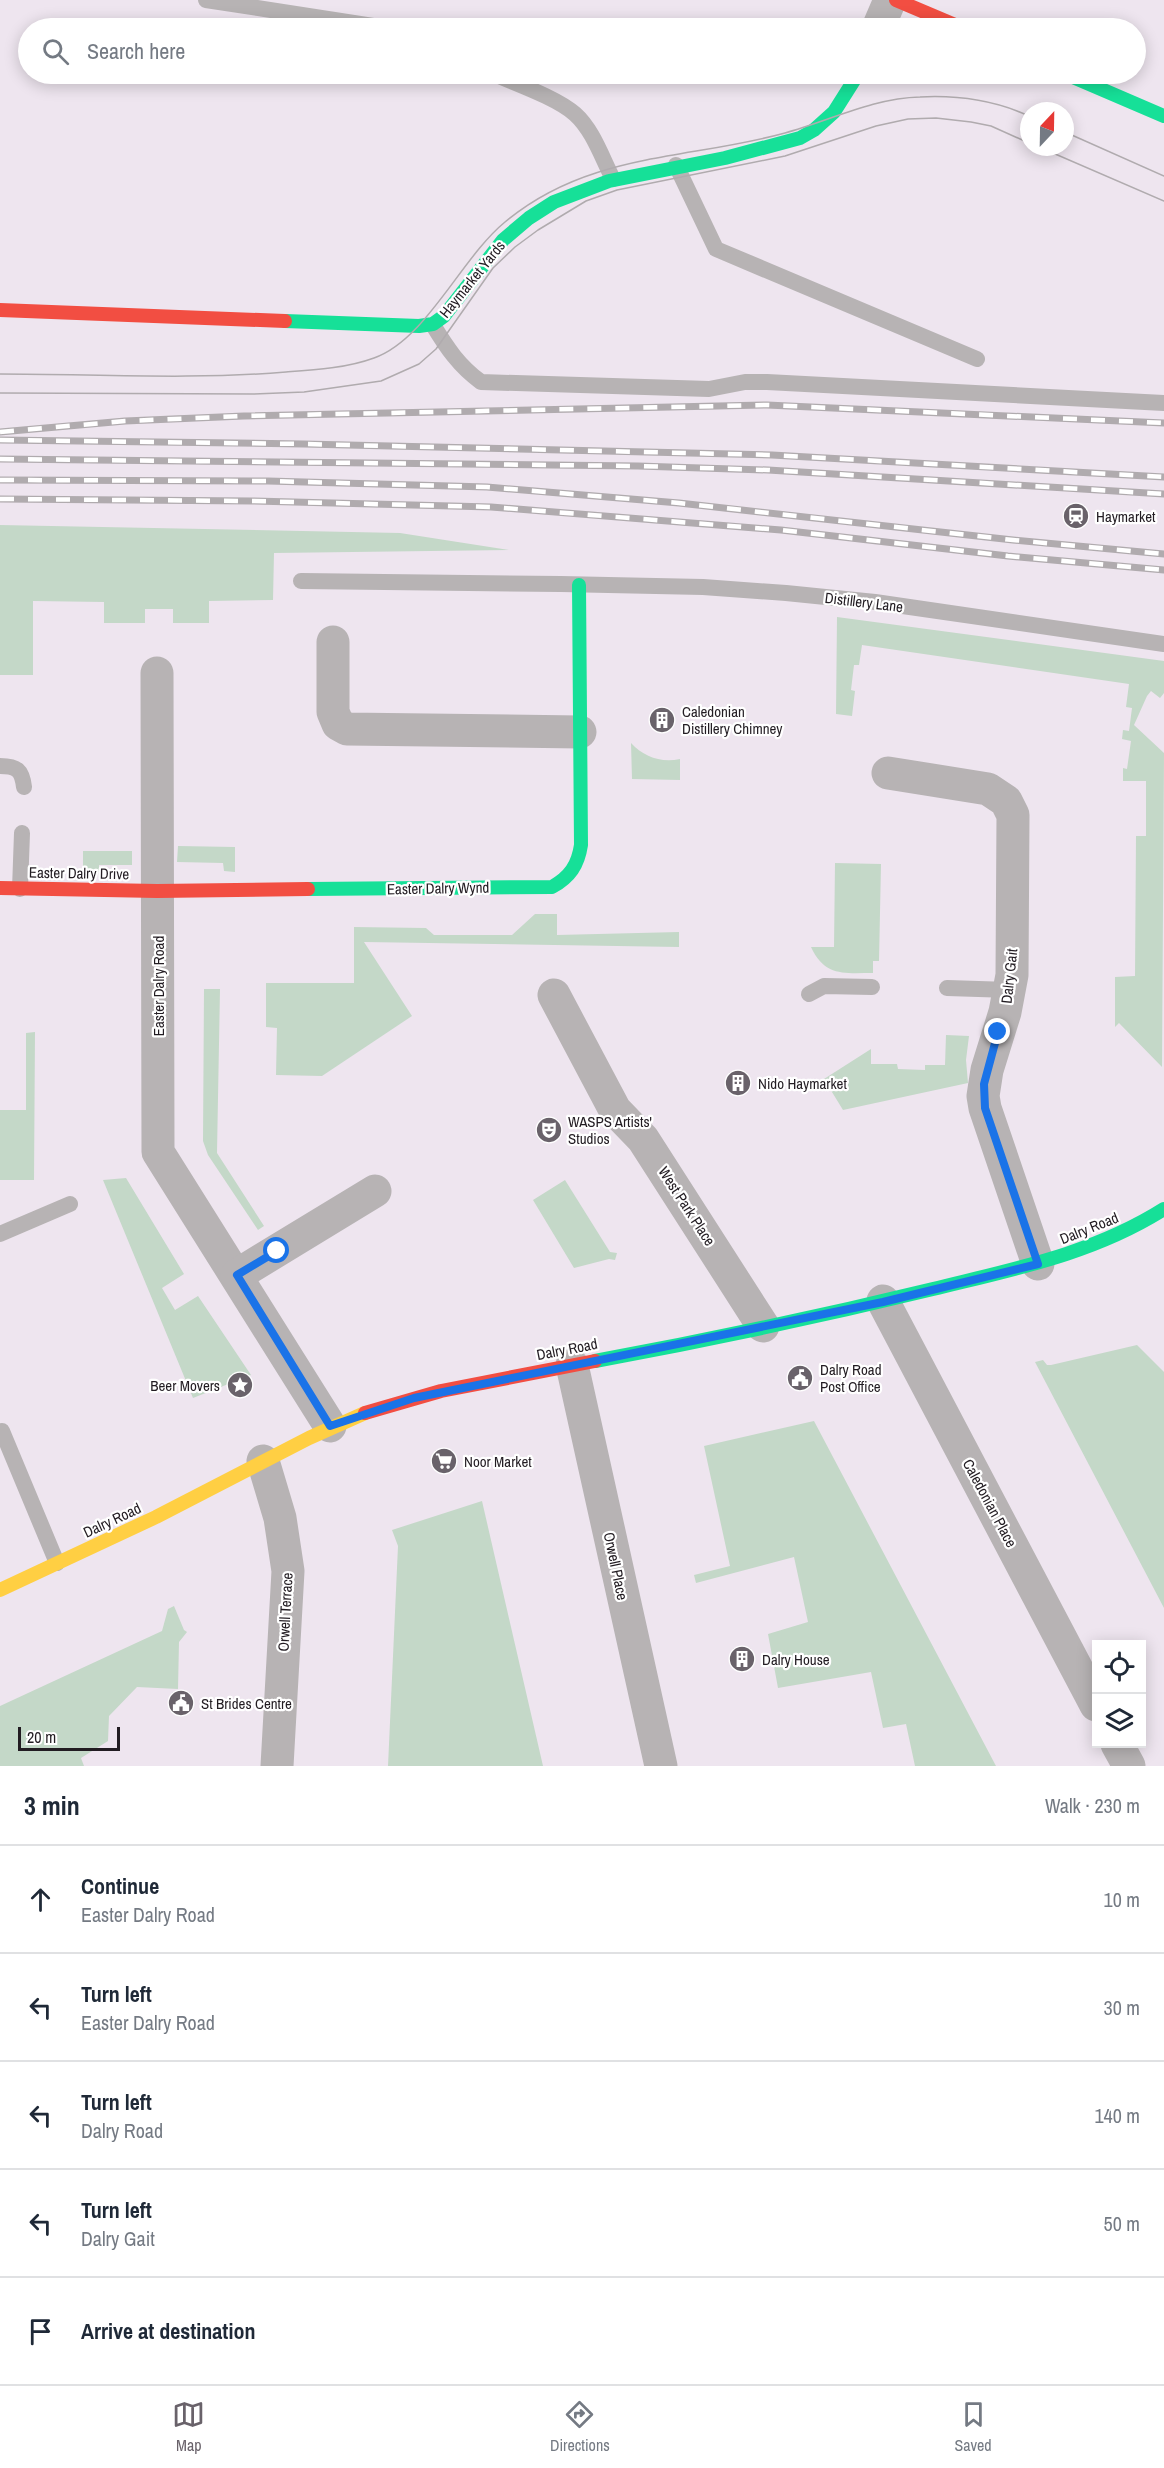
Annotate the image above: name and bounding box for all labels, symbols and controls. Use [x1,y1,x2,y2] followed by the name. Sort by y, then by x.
[18,18,1146,84] search box
[39,35,72,68] icon: search
[87,36,185,66] text: Search here
[1020,102,1074,156] north arrow
[434,236,510,322] street label: Haymarket Yards
[1061,501,1091,531] station icon: Haymarket
[1096,506,1156,527] place label: Haymarket
[824,587,904,617] street label: Distillery Lane
[682,701,783,739] place label: Caledonian Distillery Chimney
[647,705,677,735] building icon: Caledonian Distillery Chimney
[29,862,130,884] street label: Easter Dalry Drive
[387,877,489,899] street label: Easter Dalry Wynd
[148,936,169,1036] street label: Easter Dalry Road
[996,947,1022,1005] street label: Dalry Gait
[984,1018,1010,1044] route end
[723,1068,753,1098] building icon: Nido Haymarket
[758,1073,847,1094] place label: Nido Haymarket
[568,1111,652,1149] place label: WASPS Artists' Studios
[534,1115,564,1145] theatre icon: WASPS Artists' Studios
[653,1162,721,1250] street label: West Park Place
[1057,1207,1121,1249] street label: Dalry Road
[263,1237,289,1263] route start
[535,1333,599,1365] street label: Dalry Road
[820,1359,882,1397] place label: Dalry Road Post Office
[785,1363,815,1393] public building icon: Dalry Road Post Office
[225,1370,255,1400] place icon: Beer Movers
[150,1375,220,1396] place label: Beer Movers
[429,1446,459,1476] supermarket icon: Noor Market
[464,1451,532,1472] place label: Noor Market
[958,1455,1022,1551] street label: Caledonian Place
[80,1497,144,1543] street label: Dalry Road
[599,1530,633,1602] street label: Orwell Place
[272,1572,298,1652] street label: Orwell Terrace
[1092,1640,1146,1748] map controls
[1092,1640,1146,1694] button: locate
[727,1644,757,1674] building icon: Dalry House
[762,1649,830,1670] place label: Dalry House
[166,1688,196,1718] public building icon: St Brides Centre
[201,1693,292,1714] place label: St Brides Centre
[1092,1694,1146,1748] button: layers
[18,1724,120,1752] scale bar
[27,1726,56,1748] text: 20 m
[24,1788,80,1823] text: 3 min
[1045,1792,1140,1819] text: Walk · 230 m
[81,1871,159,1901] text: Continue
[24,1883,57,1916] icon: ahead
[1104,1886,1140,1913] text: 10 m
[81,1901,215,1928] text: Easter Dalry Road
[81,1979,152,2009] text: Turn left
[24,1991,57,2024] icon: left
[1104,1994,1140,2021] text: 30 m
[81,2009,215,2036] text: Easter Dalry Road
[81,2087,152,2117] text: Turn left
[24,2099,57,2132] icon: left
[1094,2102,1140,2129] text: 140 m
[81,2117,163,2144] text: Dalry Road
[81,2195,152,2225] text: Turn left
[24,2207,57,2240] icon: left
[1104,2210,1140,2237] text: 50 m
[81,2225,155,2252] text: Dalry Gait
[24,2315,57,2348] icon: arrive
[81,2316,255,2346] text: Arrive at destination
[172,2398,205,2456] tab: Map
[550,2398,610,2456] tab: Directions
[954,2398,992,2456] tab: Saved

